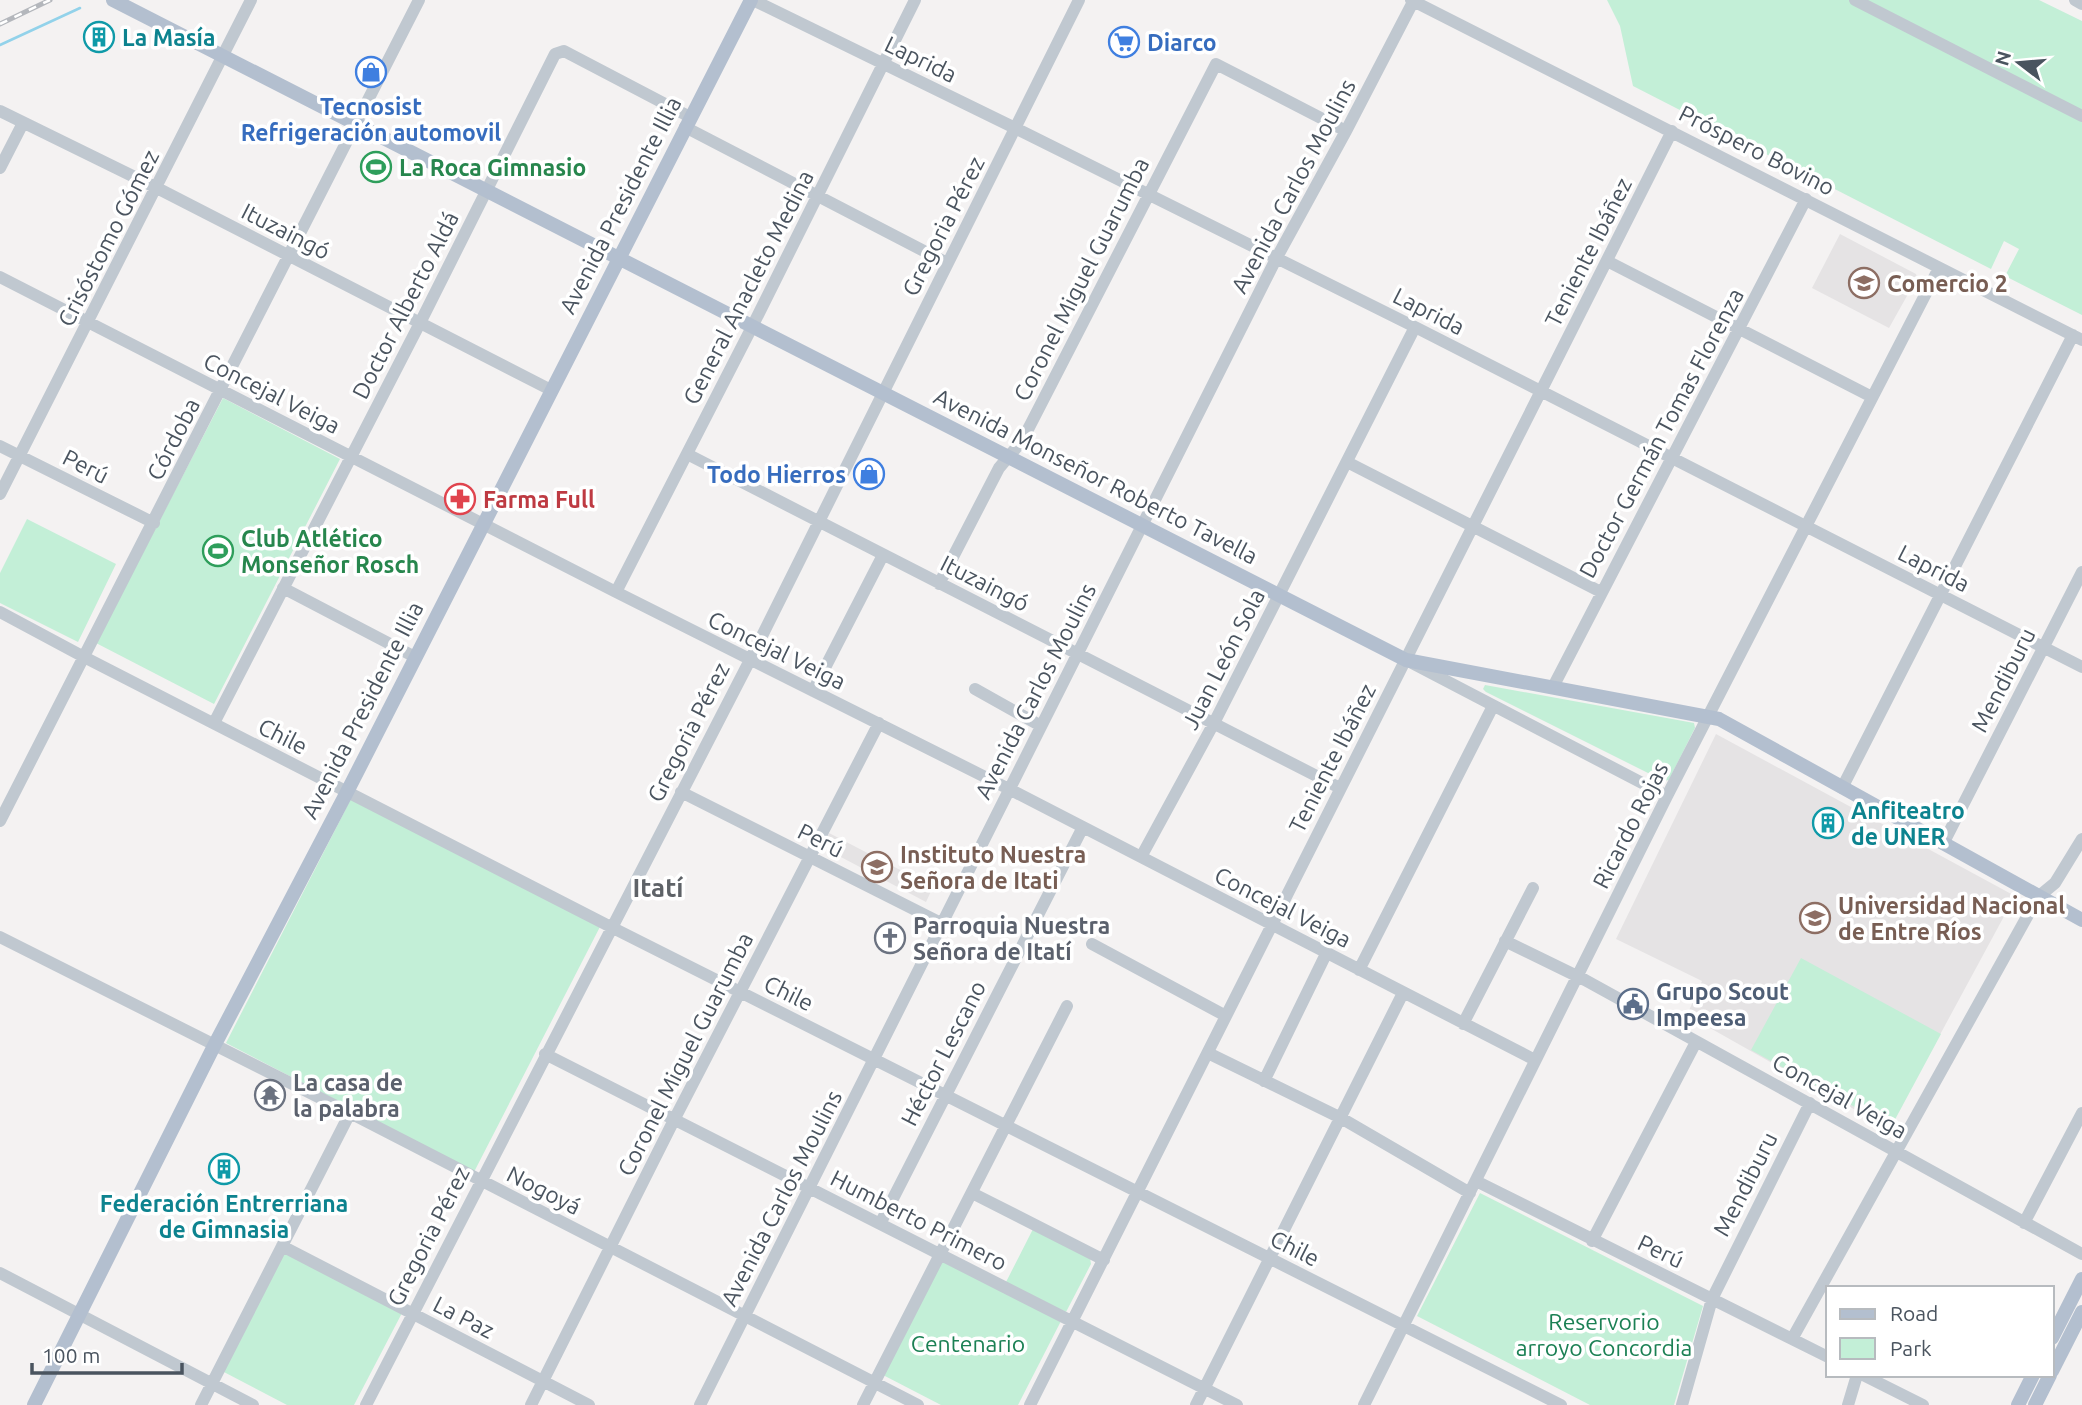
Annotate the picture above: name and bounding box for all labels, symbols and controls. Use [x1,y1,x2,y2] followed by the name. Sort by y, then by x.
[82,20,116,54] building icon: La Masía
[122,25,216,50] place label: La Masía
[1107,25,1141,59] supermarket icon: Diarco
[1984,28,2054,98] north arrow
[1147,30,1217,55] place label: Diarco
[881,31,961,87] street label: Laprida
[1990,48,2015,68] text: N
[354,55,388,89] shop icon: Tecnosist Refrigeración automovil
[1226,75,1360,297] street label: Avenida Carlos Moulins
[554,92,686,318] street label: Avenida Presidente Illia
[241,94,501,145] place label: Tecnosist Refrigeración automovil
[1675,100,1839,200] street label: Próspero Bovino
[53,146,163,330] street label: Crisóstomo Gómez
[359,150,393,184] sports icon: La Roca Gimnasio
[897,152,989,300] street label: Gregoria Pérez
[1009,153,1153,405] street label: Coronel Miguel Guarumba
[399,155,586,180] place label: La Roca Gimnasio
[678,166,818,408] street label: General Anacleto Medina
[1540,173,1636,331] street label: Teniente Ibáñez
[238,198,334,264] street label: Ituzaingó
[347,207,463,403] street label: Doctor Alberto Aldá
[1847,266,1881,300] school or university icon: Comercio 2
[1887,271,2008,296] place label: Comercio 2
[1389,282,1469,340] street label: Laprida
[1574,284,1748,582] street label: Doctor Germán Tomas Florenza
[200,348,344,438] street label: Concejal Veiga
[930,383,1262,569] street label: Avenida Monseñor Roberto Tavella
[142,394,204,484] street label: Córdoba
[59,444,113,488] street label: Perú
[852,457,886,491] shop icon: Todo Hierros
[707,462,846,487] place label: Todo Hierros
[443,482,477,516] pharmacy icon: Farma Full
[483,487,595,512] place label: Farma Full
[241,526,419,577] place label: Club Atlético Monseñor Rosch
[201,534,235,568] sports icon: Club Atlético Monseñor Rosch
[1894,539,1974,597] street label: Laprida
[937,550,1033,616] street label: Ituzaingó
[970,579,1100,803] street label: Avenida Carlos Moulins
[1177,585,1269,733] street label: Juan León Sola
[296,597,428,823] street label: Avenida Presidente Illia
[704,606,850,694] street label: Concejal Veiga
[1966,624,2040,736] street label: Mendiburu
[642,658,734,806] street label: Gregoria Pérez
[1284,679,1380,837] street label: Teniente Ibáñez
[254,713,312,759] street label: Chile
[1587,758,1673,892] street label: Ricardo Rojas
[1851,798,1965,849] place label: Anfiteatro de UNER
[1811,806,1845,840] building icon: Anfiteatro de UNER
[794,818,848,862] street label: Perú
[900,842,1086,893] place label: Instituto Nuestra Señora de Itati
[860,850,894,884] school or university icon: Instituto Nuestra Señora de Itati
[1211,862,1355,952] street label: Concejal Veiga
[632,873,684,902] district label: Itatí
[1838,893,2065,944] place label: Universidad Nacional de Entre Ríos
[1798,901,1832,935] school or university icon: Universidad Nacional de Entre Ríos
[913,913,1110,964] place label: Parroquia Nuestra Señora de Itatí
[873,921,907,955] church icon: Parroquia Nuestra Señora de Itatí
[613,928,757,1180] street label: Coronel Miguel Guarumba
[760,970,818,1016] street label: Chile
[896,976,990,1130] street label: Héctor Lescano
[1656,979,1789,1030] place label: Grupo Scout Impeesa
[1616,987,1650,1021] public building icon: Grupo Scout Impeesa
[1768,1049,1912,1143] street label: Concejal Veiga
[293,1070,403,1121] place label: La casa de la palabra
[253,1078,287,1112] temple icon: La casa de la palabra
[716,1086,846,1310] street label: Avenida Carlos Moulins
[1708,1128,1782,1240] street label: Mendiburu
[207,1152,241,1186] building icon: Federación Entrerriana de Gimnasia
[503,1161,585,1219] street label: Nogoyá
[382,1162,474,1310] street label: Gregoria Pérez
[827,1165,1011,1275] street label: Humberto Primero
[100,1191,348,1242] place label: Federación Entrerriana de Gimnasia
[1266,1225,1324,1271] street label: Chile
[1634,1229,1688,1273] street label: Perú
[1826,1286,2054,1377] legend
[429,1291,499,1343] street label: La Paz
[1890,1301,1938,1325] text: Road
[1516,1309,1692,1360] park label: Reservorio arroyo Concordia
[911,1331,1025,1356] park label: Centenario
[32,1332,182,1376] scale bar
[1890,1336,1932,1360] text: Park
[42,1343,100,1367] text: 100 m

